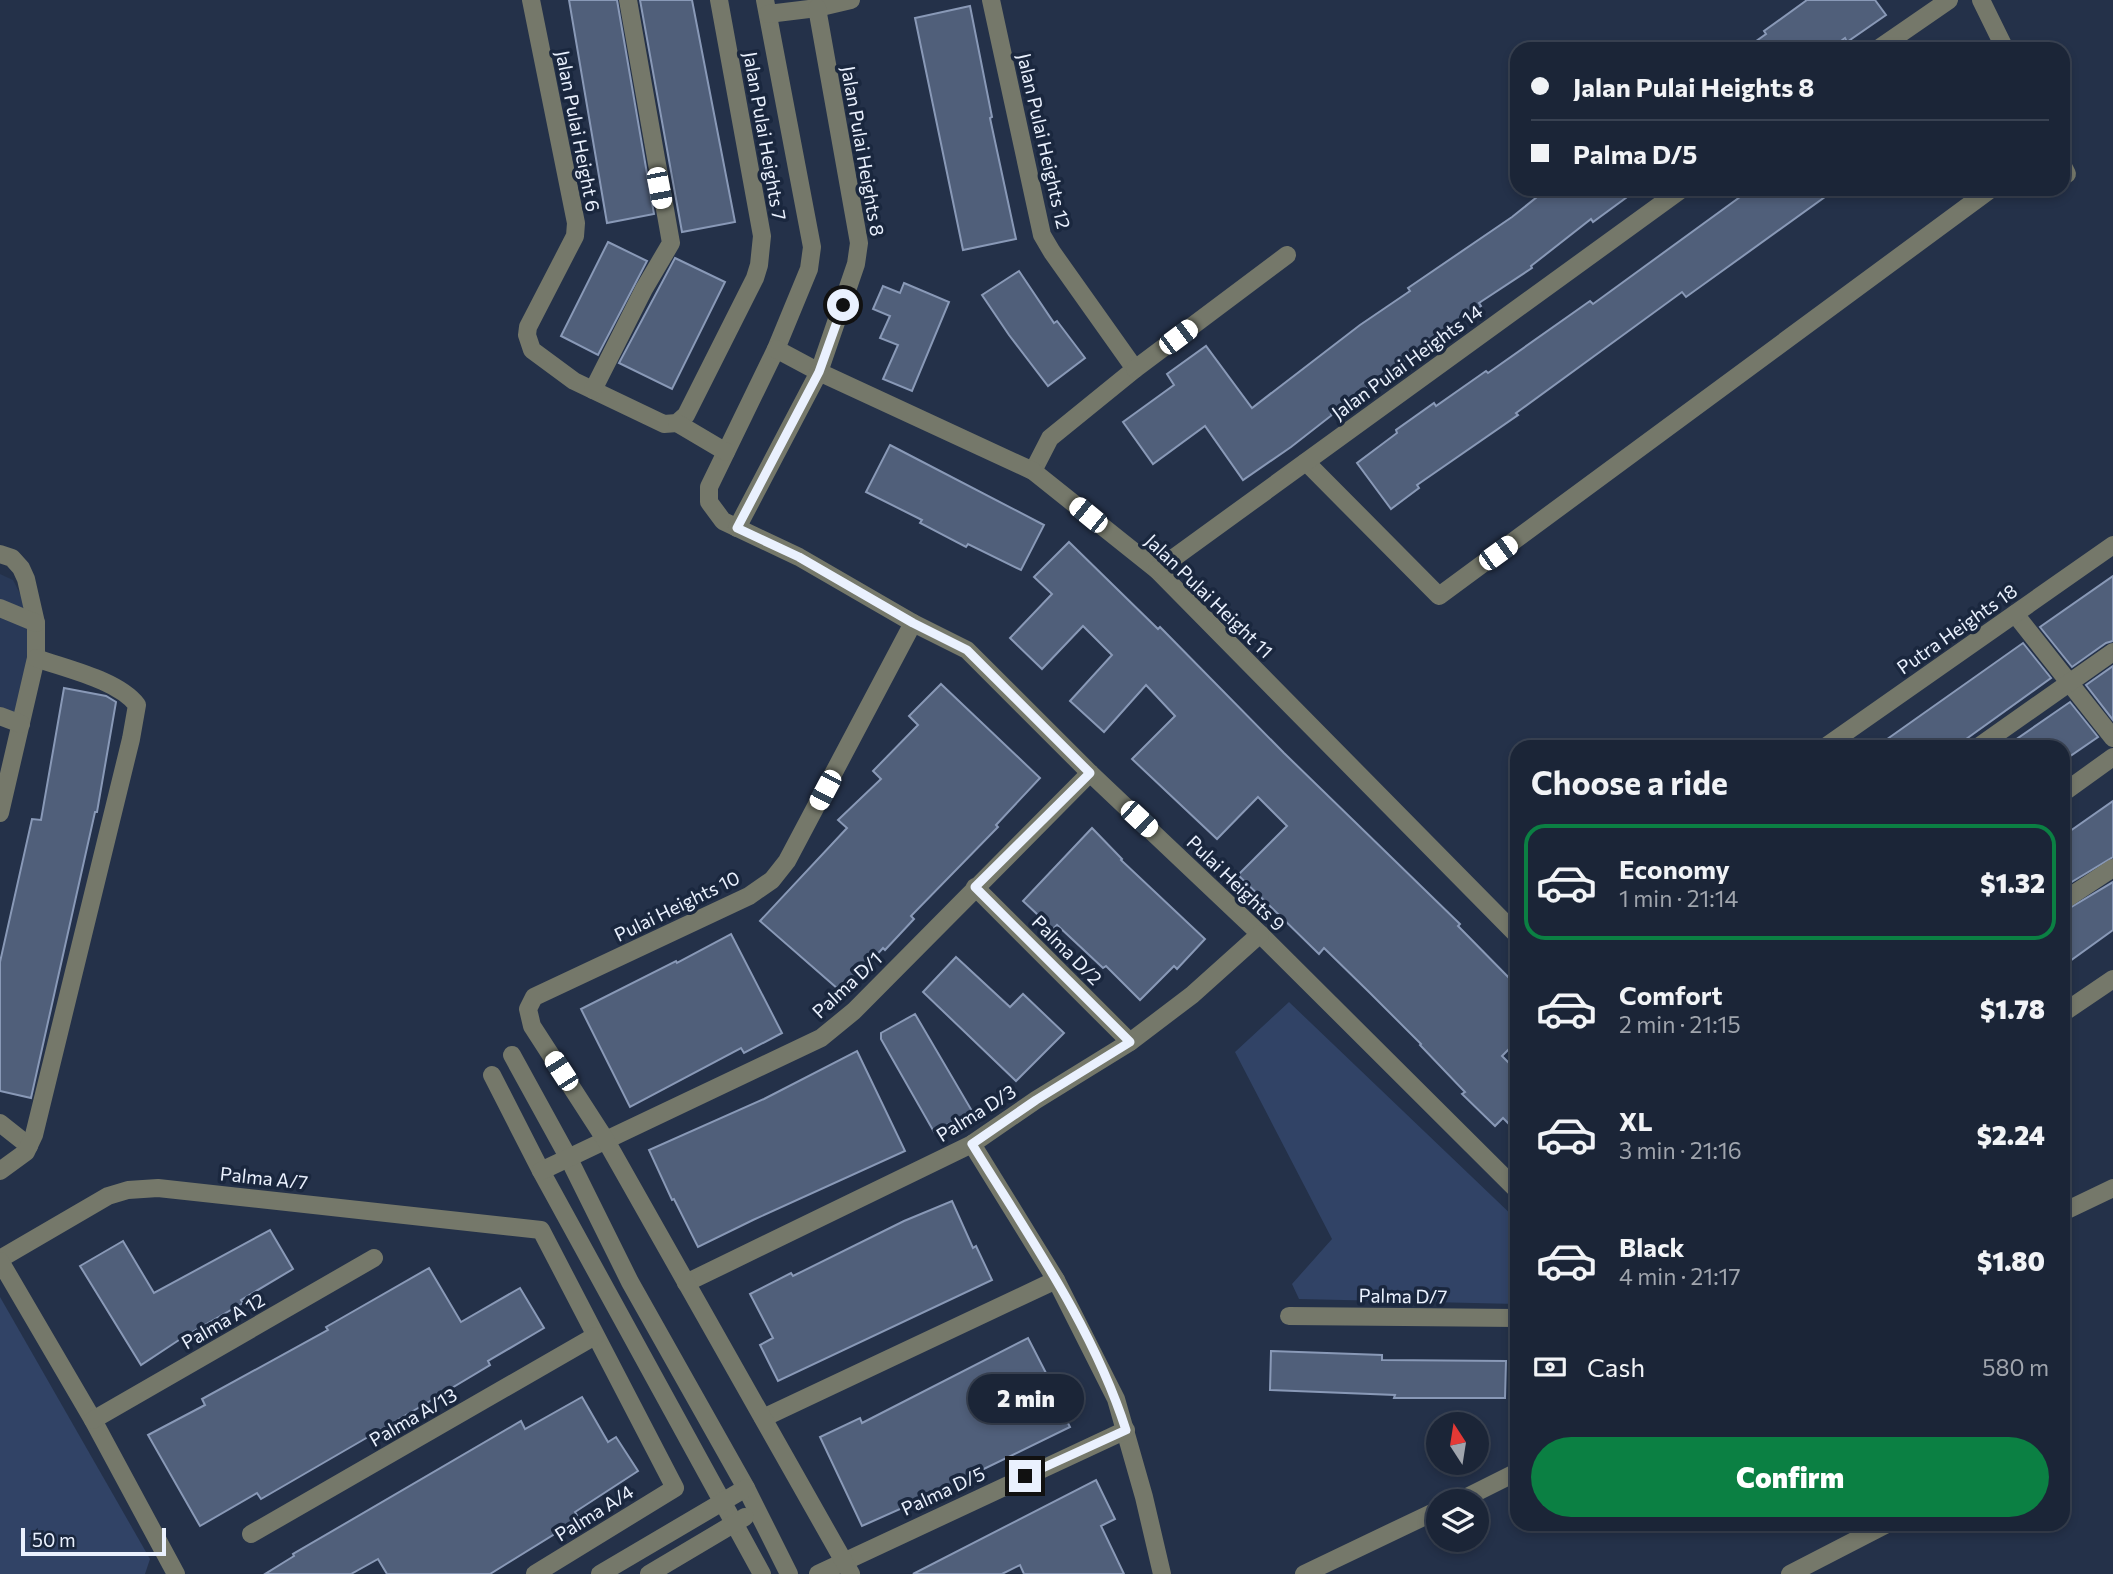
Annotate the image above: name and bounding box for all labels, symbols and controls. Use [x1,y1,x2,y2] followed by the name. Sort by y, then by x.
[552,48,605,214] street label: Jalan Pulai Height 6
[739,50,792,222] street label: Jalan Pulai Heights 7
[1013,51,1076,231] street label: Jalan Pulai Heights 12
[837,64,890,238] street label: Jalan Pulai Heights 8
[1573,71,1814,102] text: Jalan Pulai Heights 8
[1573,138,1697,169] text: Palma D/5
[645,165,674,211] car
[827,289,859,321] route start
[1327,299,1486,424] street label: Jalan Pulai Heights 14
[1155,316,1202,358] car
[1066,494,1111,536] car
[1141,529,1278,662] street label: Jalan Pulai Height 11
[1475,532,1522,574] car
[1892,579,2021,679] street label: Putra Heights 18
[1531,762,1728,802] text: Choose a ride
[806,767,845,813] car
[1117,797,1162,841] car
[1182,830,1290,935] street label: Pulai Heights 9
[1535,851,1598,914] icon: car
[1619,853,1730,884] text: Economy
[610,865,743,946] street label: Pulai Heights 10
[1980,867,2045,898] text: $1.32
[1619,884,1738,912] text: 1 min · 21:14
[1028,910,1107,989] street label: Palma D/2
[807,947,886,1023] street label: Palma D/1
[1535,977,1598,1040] icon: car
[1619,979,1722,1010] text: Comfort
[1980,993,2045,1024] text: $1.78
[1619,1010,1741,1038] text: 2 min · 21:15
[541,1048,582,1094] car
[932,1079,1020,1146] street label: Palma D/3
[1535,1103,1598,1166] icon: car
[1619,1105,1653,1136] text: XL
[1977,1119,2045,1150] text: $2.24
[1619,1136,1742,1164] text: 3 min · 21:16
[219,1161,309,1194] street label: Palma A/7
[1535,1229,1598,1292] icon: car
[1619,1231,1685,1262] text: Black
[1977,1245,2045,1276] text: $1.80
[1619,1262,1741,1290] text: 4 min · 21:17
[1358,1283,1448,1308] street label: Palma D/7
[177,1288,268,1354] street label: Palma A 12
[1531,1348,1569,1386] icon: cash
[1587,1351,1645,1382] text: Cash
[1982,1353,2049,1381] text: 580 m
[967,1374,1083,1424] callout: 2 min
[365,1382,461,1451] street label: Palma A/13
[997,1384,1055,1412] text: 2 min
[1426,1412,1489,1475] north arrow
[1426,1412,1489,1552] map controls
[1531,1437,2049,1517] button: Confirm
[1009,1460,1041,1492] route end
[897,1461,988,1520] street label: Palma D/5
[550,1479,637,1546] street label: Palma A/4
[1426,1489,1489,1552] button: layers
[21,1525,166,1557] scale bar
[32,1528,76,1551] text: 50 m

